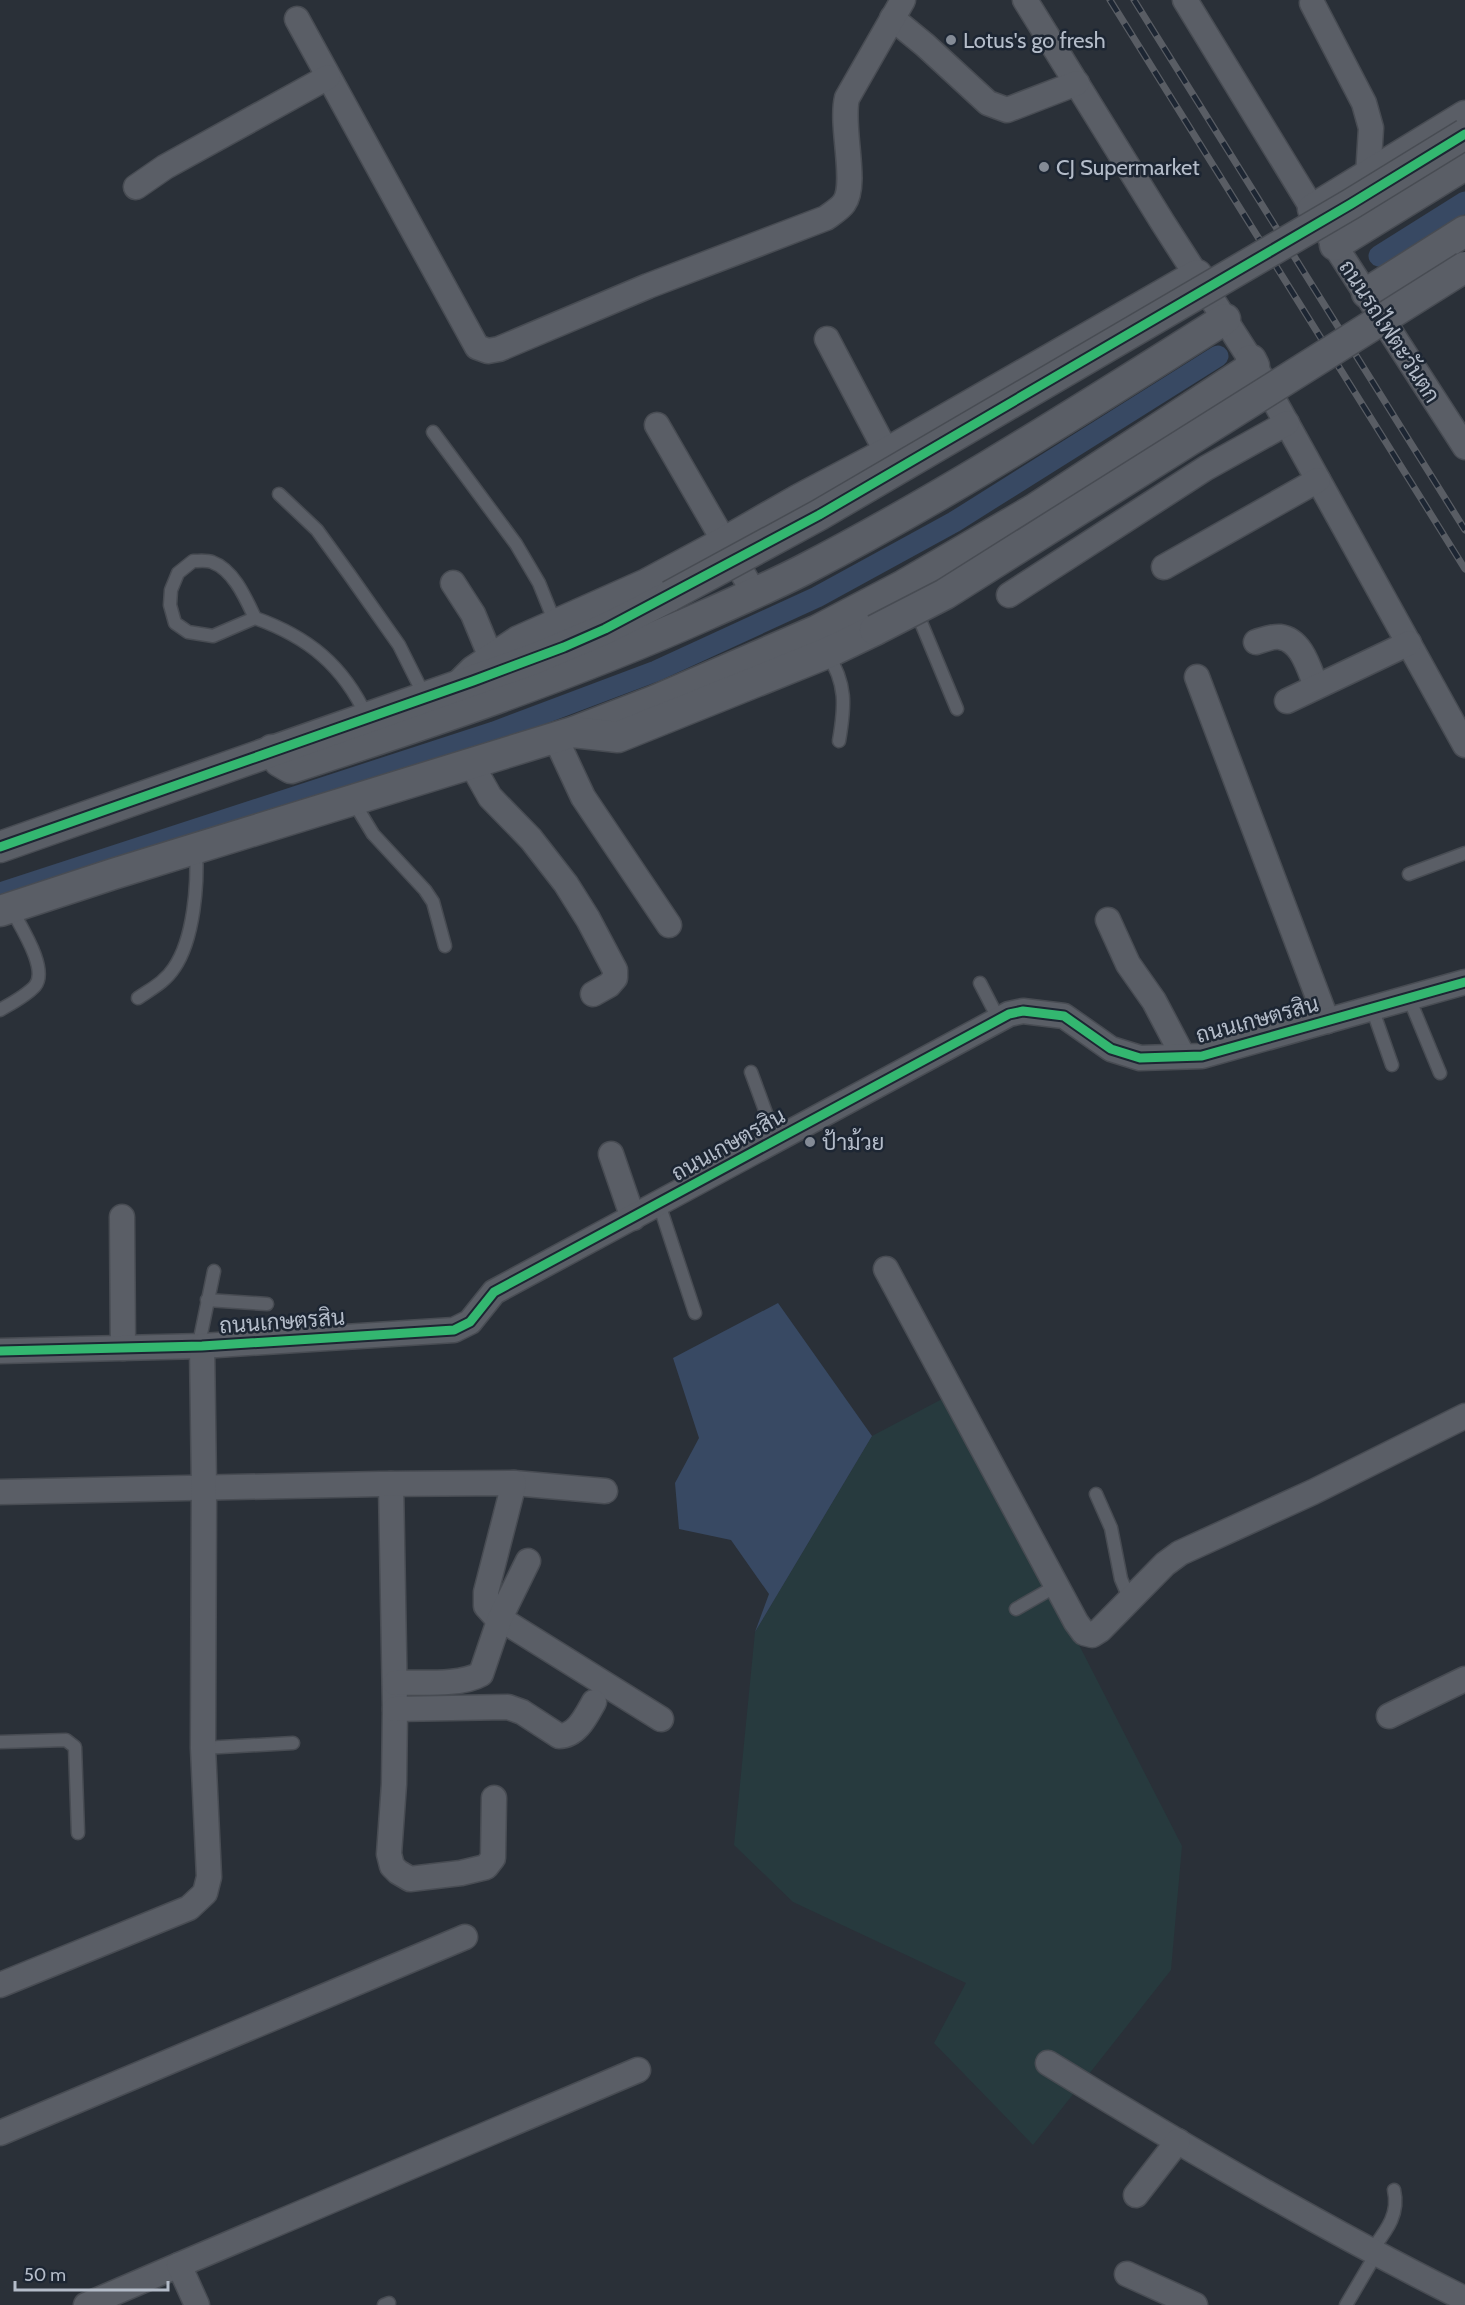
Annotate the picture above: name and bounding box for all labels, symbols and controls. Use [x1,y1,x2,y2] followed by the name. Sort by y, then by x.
[963,27,1106,54] place label: Lotus's go fresh
[944,33,958,47] marker: Lotus's go fresh
[1056,154,1200,181] place label: CJ Supermarket
[1037,160,1051,174] marker: CJ Supermarket
[1333,254,1447,408] street label: ถนนรถไฟตะวันตก
[1193,990,1321,1049] street label: ถนนเกษตรสิน
[667,1102,790,1187] street label: ถนนเกษตรสิน
[822,1128,884,1156] place label: ป้าม้วย
[803,1135,817,1149] marker: ป้าม้วย
[218,1304,346,1339] street label: ถนนเกษตรสิน
[15,2254,168,2292] scale bar
[24,2264,66,2286] text: 50 m

